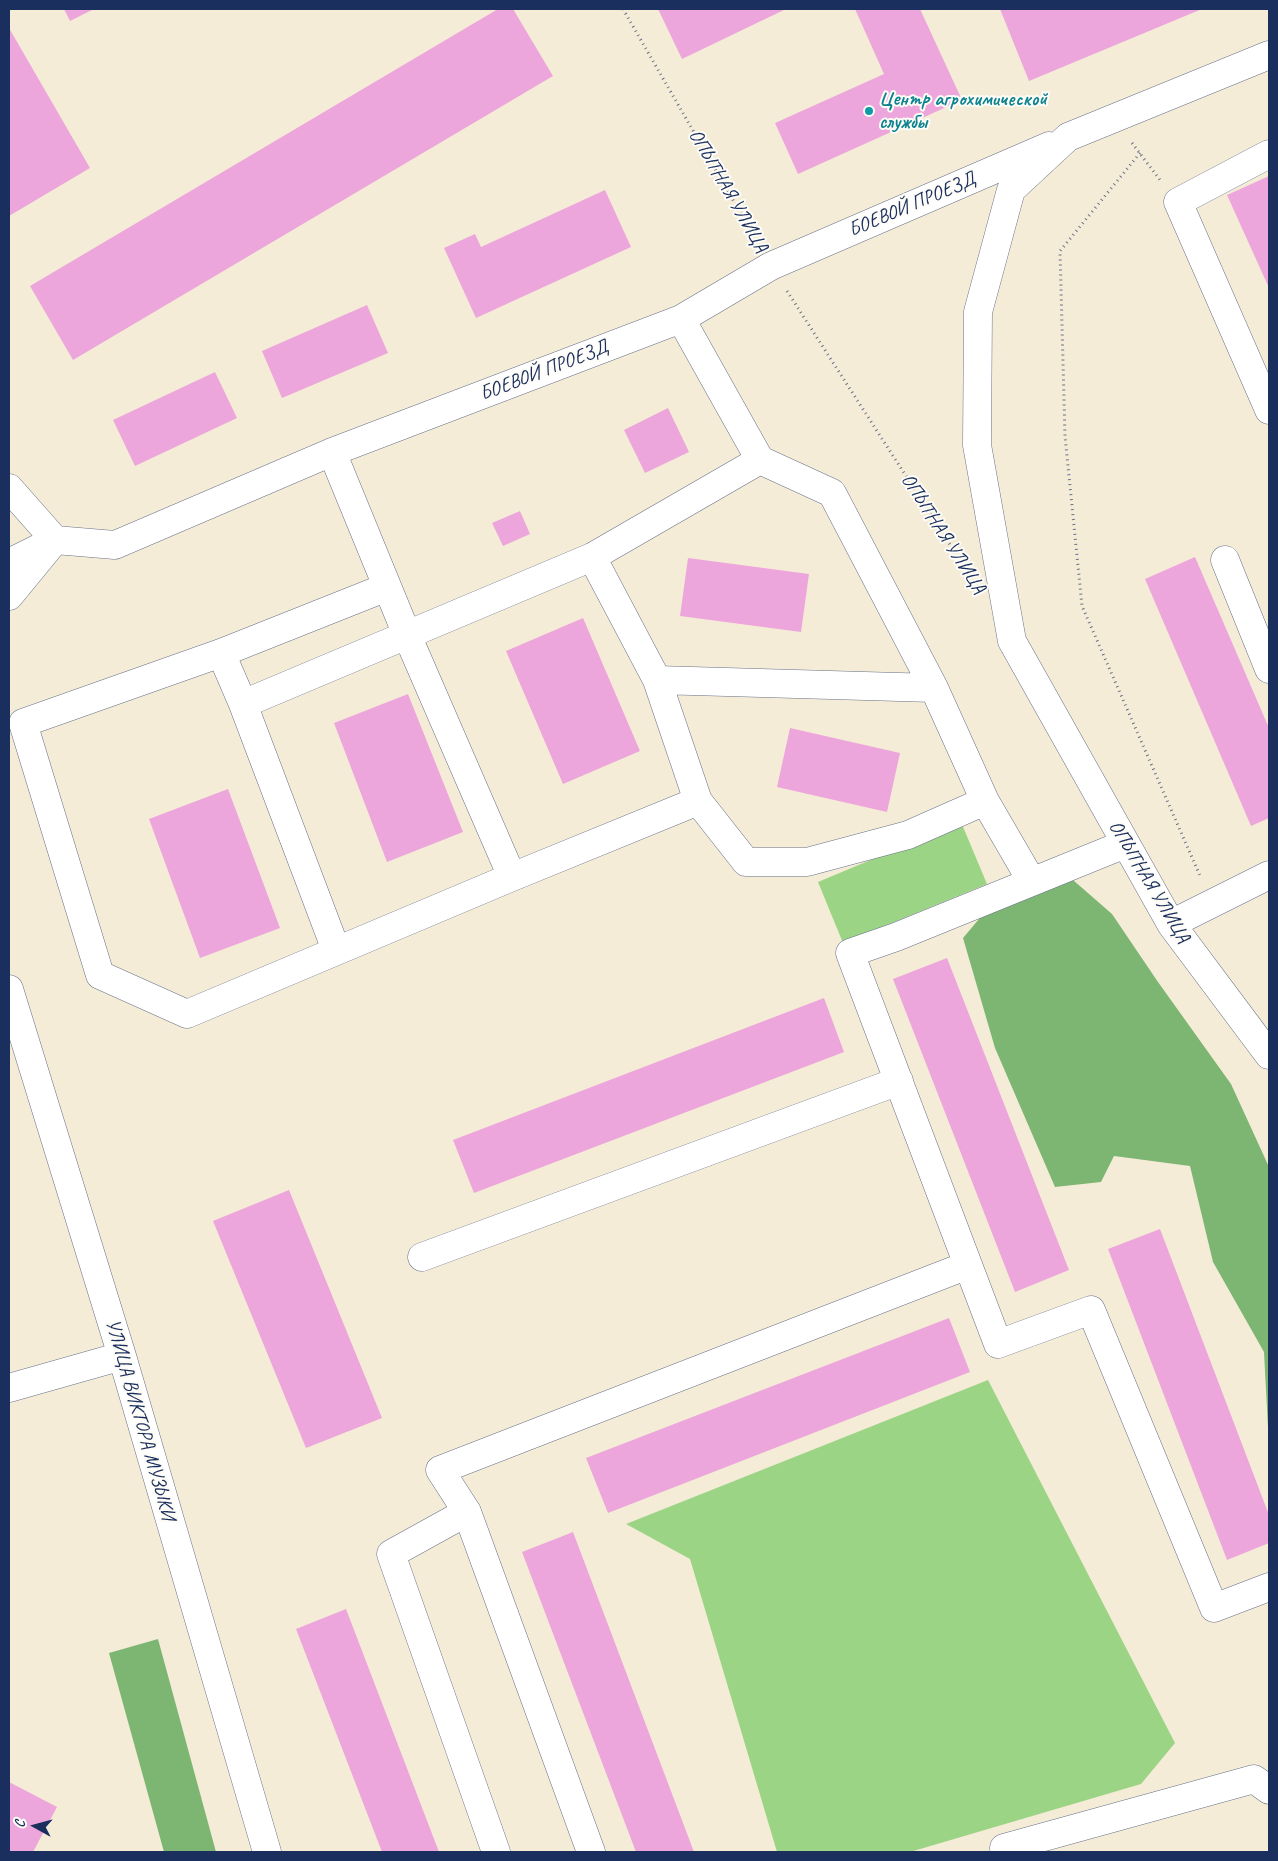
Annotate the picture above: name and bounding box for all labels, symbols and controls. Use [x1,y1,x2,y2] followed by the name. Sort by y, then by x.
[879,88,1047,135] place label: Центр агрохимической службы
[863,105,875,117] marker: Центр агрохимической службы
[683,125,773,257] street label: ОПЫТНАЯ УЛИЦА
[845,168,979,242] street label: БОЕВОЙ ПРОЕЗД
[477,336,611,406] street label: БОЕВОЙ ПРОЕЗД
[895,469,991,599] street label: ОПЫТНАЯ УЛИЦА
[1103,816,1195,948] street label: ОПЫТНАЯ УЛИЦА
[100,1317,180,1523] street label: УЛИЦА ВИКТОРА МУЗЫКИ
[10,1801,60,1851] north arrow
[11,1820,28,1829] text: С

